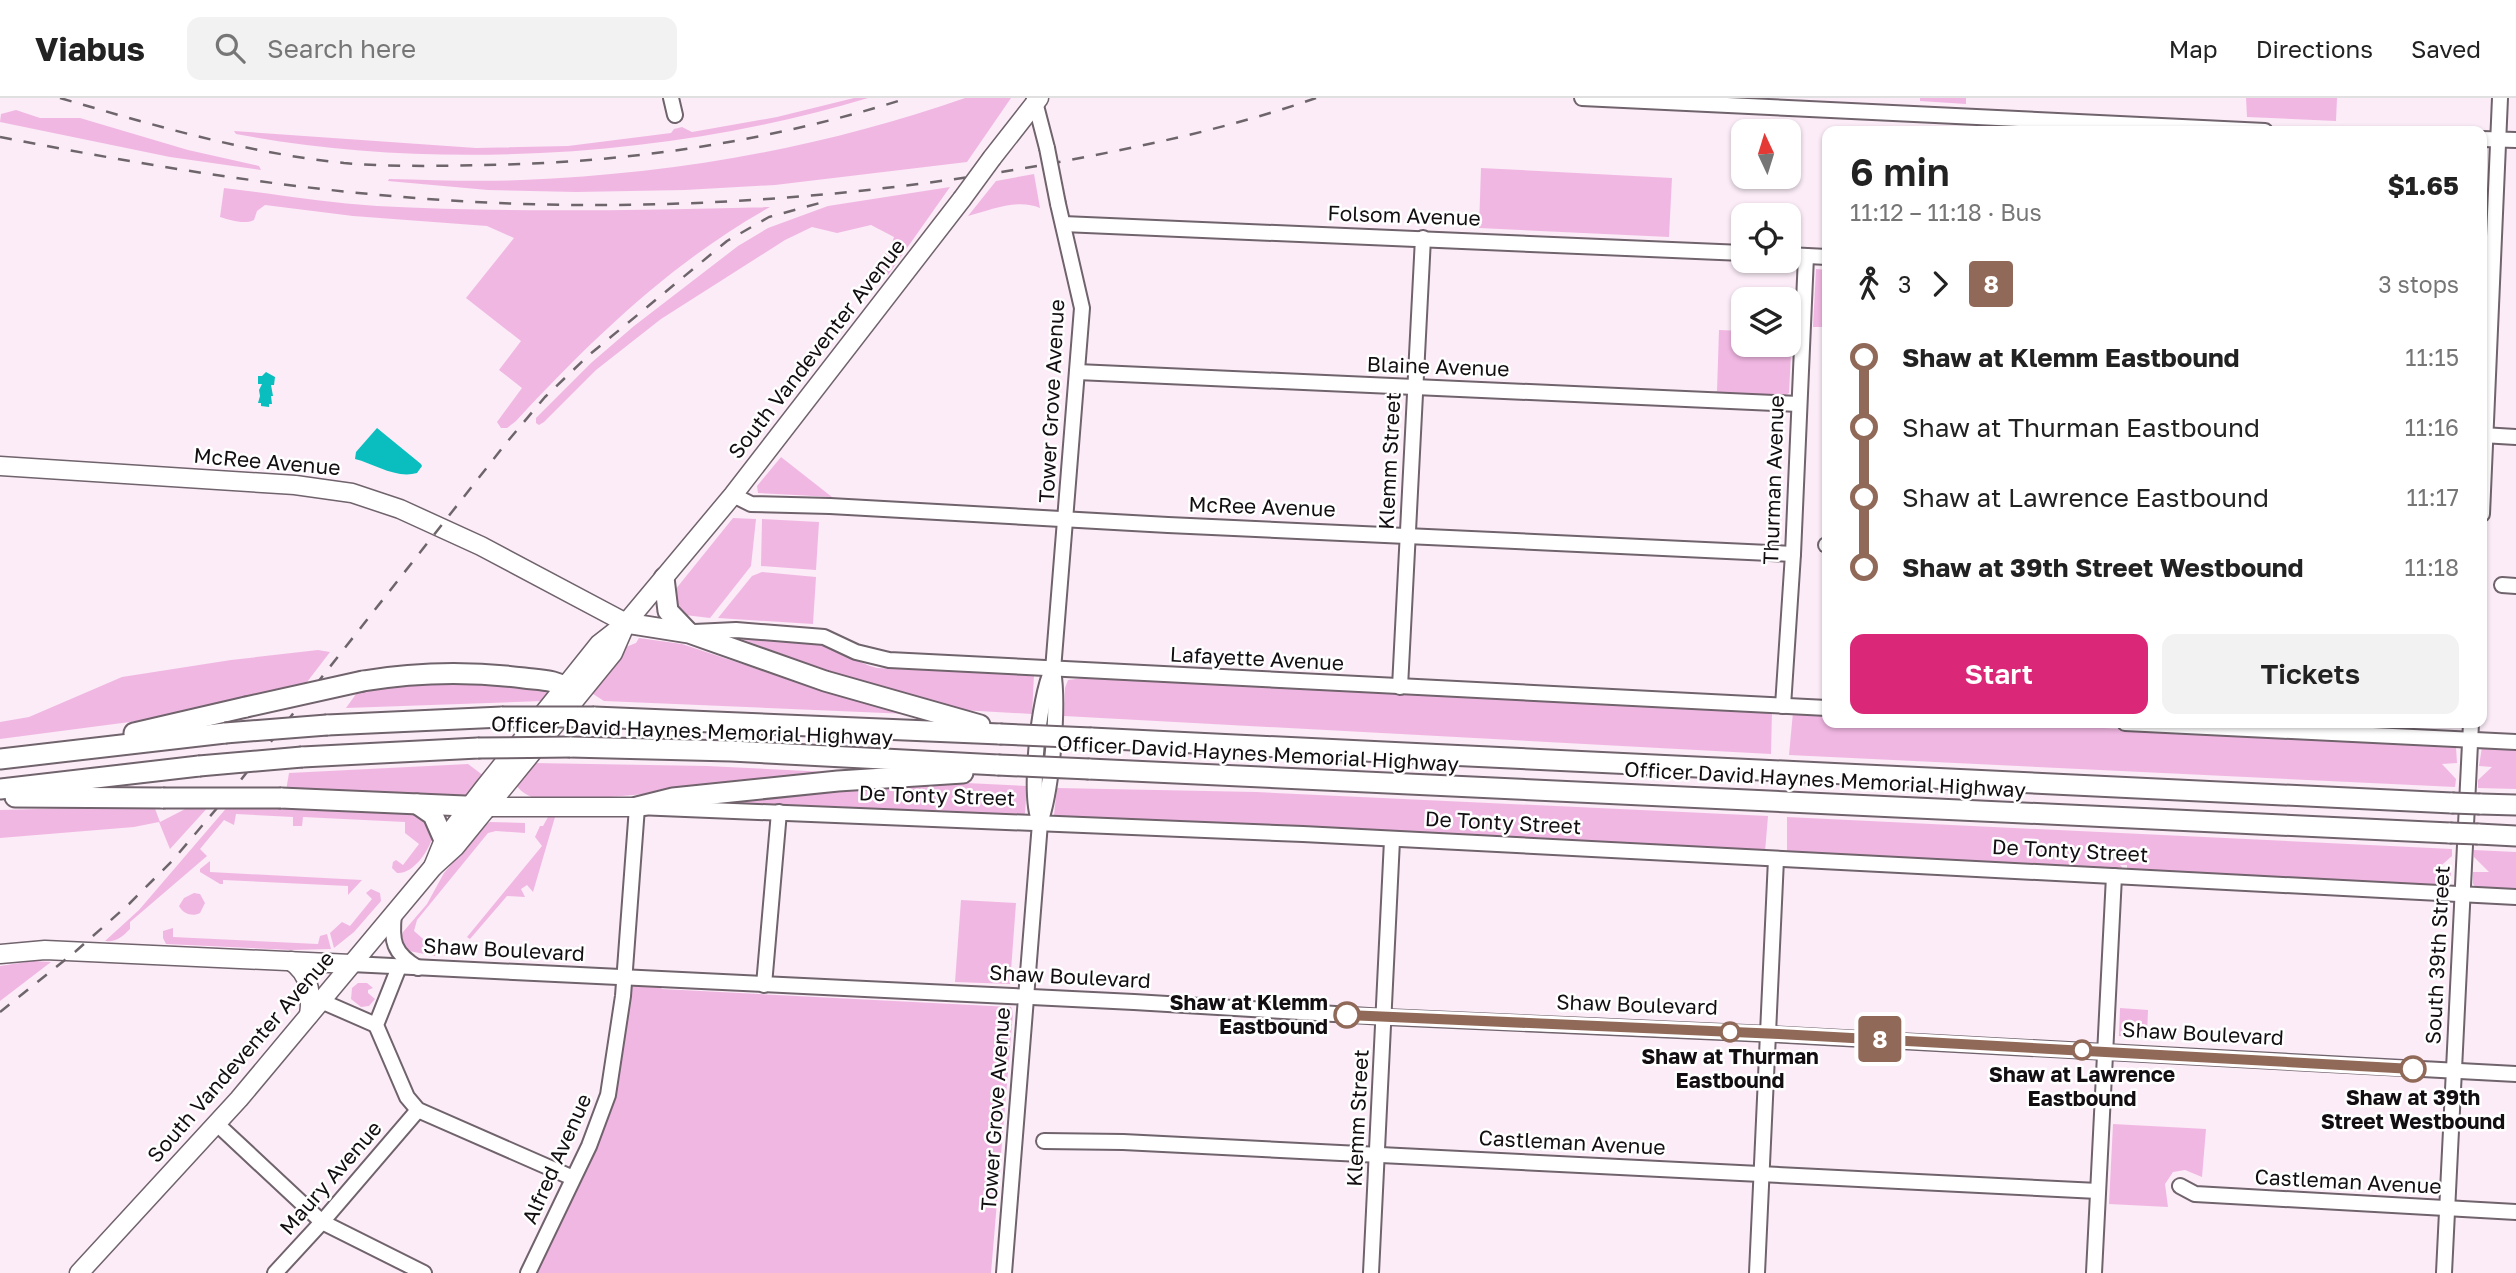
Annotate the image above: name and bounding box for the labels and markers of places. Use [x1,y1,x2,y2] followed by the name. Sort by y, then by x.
[1170,989,1328,1039] place label: Shaw at Klemm Eastbound
[1334,1002,1360,1028] marker: Shaw at Klemm Eastbound
[1720,1022,1740,1042] marker: Shaw at Thurman Eastbound
[2072,1040,2092,1060] marker: Shaw at Lawrence Eastbound
[1641,1043,1819,1093] place label: Shaw at Thurman Eastbound
[2400,1056,2426,1082] marker: Shaw at 39th Street Westbound
[1989,1061,2175,1111] place label: Shaw at Lawrence Eastbound
[2321,1084,2505,1134] place label: Shaw at 39th Street Westbound

